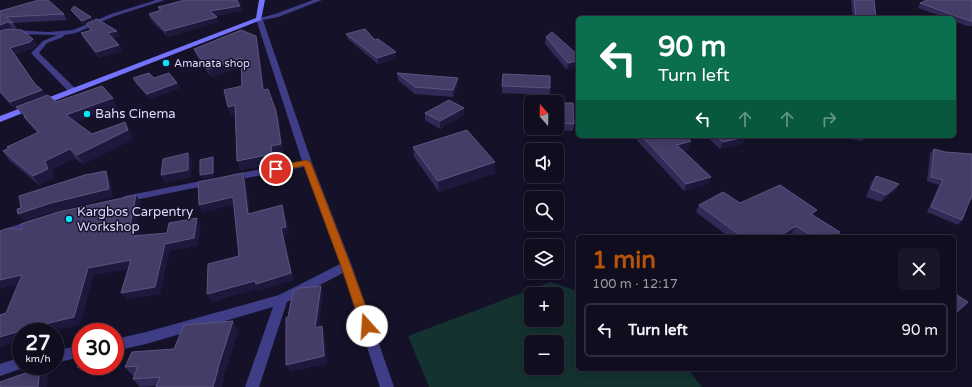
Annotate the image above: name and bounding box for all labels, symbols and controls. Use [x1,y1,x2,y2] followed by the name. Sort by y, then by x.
[658,30,726,64] text: 90 m
[592,32,644,84] icon: left
[174,57,250,70] place label: Amanata shop
[161,58,171,68] marker: Amanata shop
[658,64,730,86] text: Turn left
[524,95,564,135] north arrow
[524,95,564,375] map controls
[95,106,176,122] place label: Bahs Cinema
[692,108,714,130] icon: left
[734,108,756,130] icon: ahead
[776,108,798,130] icon: ahead
[818,108,840,130] icon: right
[82,109,92,119] marker: Bahs Cinema
[524,143,564,183] button: sound
[259,152,293,186] pin
[265,158,287,180] icon: arrive
[524,191,564,231] button: search
[77,204,193,235] place label: Kargbos Carpentry Workshop
[64,214,74,224] marker: Kargbos Carpentry Workshop
[524,239,564,279] button: layers
[592,246,656,275] text: 1 min
[898,248,940,290] button: close
[592,276,678,292] text: 100 m · 12:17
[524,287,564,327] button: +
[346,305,388,347] position arrow
[594,319,616,341] icon: left
[628,321,688,339] text: Turn left
[901,321,938,339] text: 90 m
[72,323,124,375] speed limit sign: 30
[25,332,51,356] text: 27
[524,335,564,375] button: −
[25,353,51,365] text: km/h

